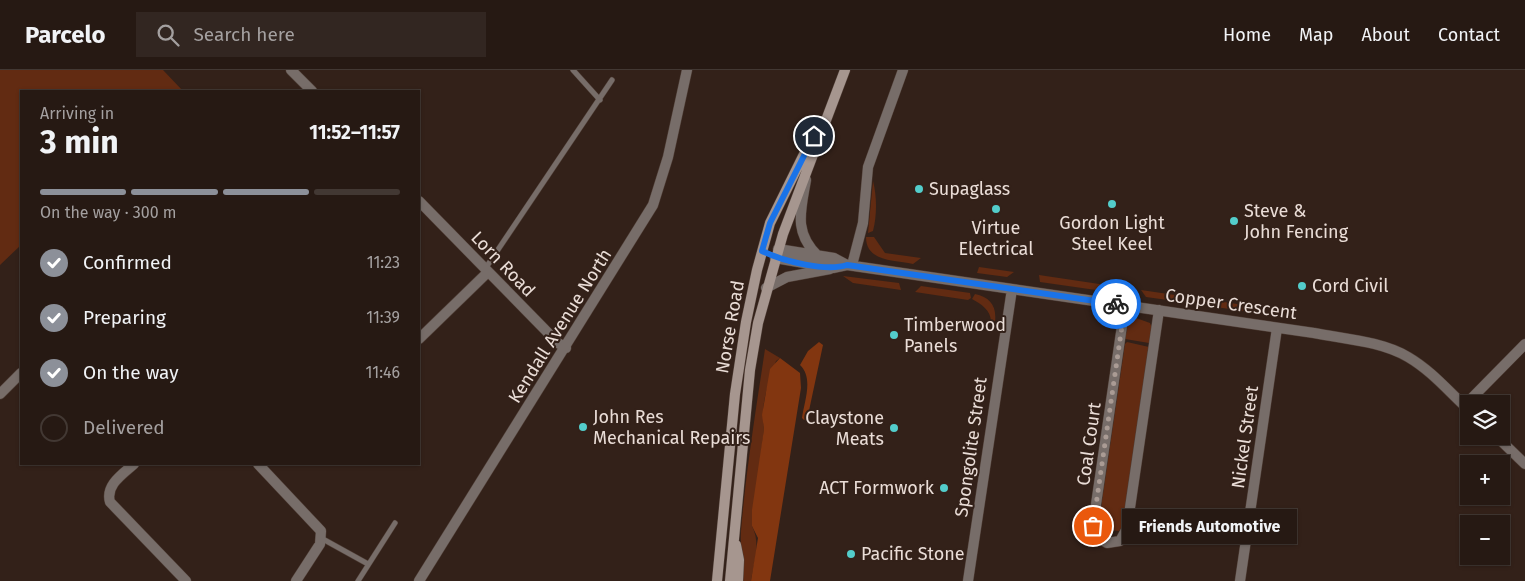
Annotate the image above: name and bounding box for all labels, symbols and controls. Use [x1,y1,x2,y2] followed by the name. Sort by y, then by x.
[136,12,486,57] search box
[25,21,106,49] text: Parcelo
[154,21,182,49] icon: search
[194,23,295,46] text: Search here
[1223,24,1271,46] text: Home
[1299,24,1333,46] text: Map
[1361,24,1410,46] text: About
[1438,24,1500,46] text: Contact
[40,104,114,123] text: Arriving in
[793,115,835,157] pin
[309,121,400,144] text: 11:52–11:57
[800,122,828,150] icon: home
[40,123,119,161] text: 3 min
[929,178,1010,200] place label: Supaglass
[913,183,925,195] marker: Supaglass
[1106,198,1118,210] marker: Gordon Light Steel Keel
[1244,200,1349,243] place label: Steve & John Fencing
[40,203,177,222] text: On the way · 300 m
[990,203,1002,215] marker: Virtue Electrical
[1059,212,1165,255] place label: Gordon Light Steel Keel
[1228,215,1240,227] marker: Steve & John Fencing
[959,217,1033,260] place label: Virtue Electrical
[466,227,540,301] street label: Lorn Road
[504,245,616,407] street label: Kendall Avenue North
[40,249,68,277] icon: check
[83,251,172,274] text: Confirmed
[367,253,400,272] text: 11:23
[1312,275,1389,297] place label: Cord Civil
[711,279,749,375] street label: Norse Road
[1091,279,1141,329] courier
[1296,280,1308,292] marker: Cord Civil
[1164,284,1299,324] street label: Copper Crescent
[1102,290,1130,318] icon: bike
[40,304,68,332] icon: check
[83,306,166,329] text: Preparing
[366,308,400,327] text: 11:39
[904,314,1006,357] place label: Timberwood Panels
[888,329,900,341] marker: Timberwood Panels
[40,359,68,387] icon: check
[83,361,179,384] text: On the way
[366,363,400,382] text: 11:46
[950,375,992,518] street label: Spongolite Street
[1227,384,1263,490] street label: Nickel Street
[1460,395,1510,565] map controls
[1460,395,1510,445] button: layers
[1072,400,1106,487] street label: Coal Court
[593,406,750,449] place label: John Res Mechanical Repairs
[805,407,884,450] place label: Claystone Meats
[83,416,165,439] text: Delivered
[577,421,589,433] marker: John Res Mechanical Repairs
[888,422,900,434] marker: Claystone Meats
[1460,455,1510,505] button: +
[819,477,935,499] place label: ACT Formwork
[938,482,950,494] marker: ACT Formwork
[1072,505,1114,547] pin
[1123,508,1298,544] callout: Friends Automotive
[1079,512,1107,540] icon: bag
[1460,515,1510,565] button: −
[1139,517,1280,536] text: Friends Automotive
[861,543,965,565] place label: Pacific Stone
[845,548,857,560] marker: Pacific Stone

